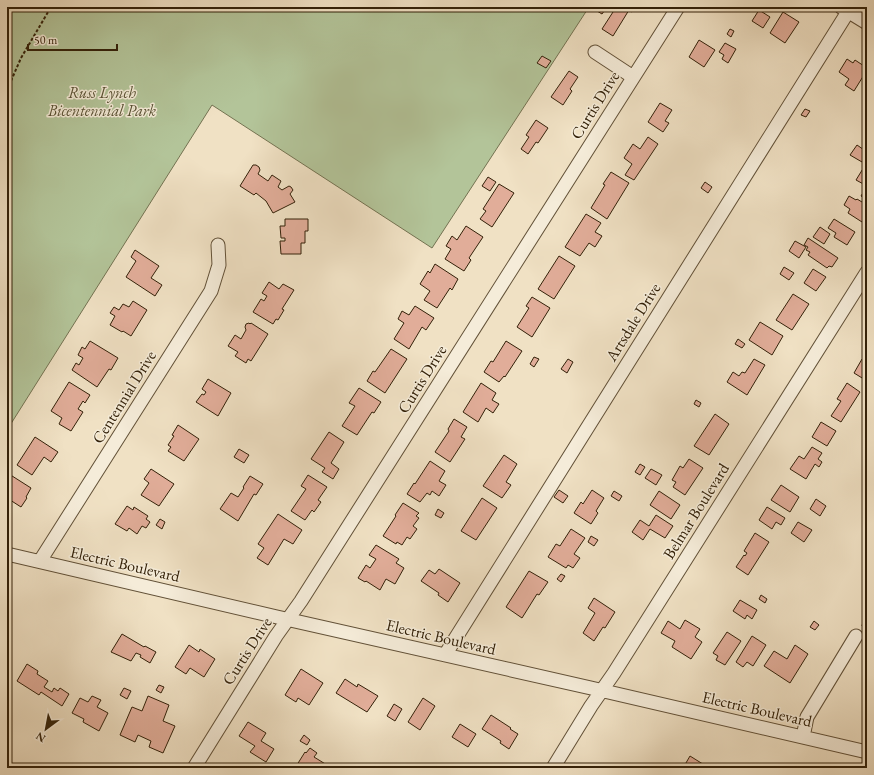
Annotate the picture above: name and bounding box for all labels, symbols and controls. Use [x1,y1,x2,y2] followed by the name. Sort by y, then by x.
[28,26,117,52] scale bar
[34,32,58,48] text: 50 m
[566,67,624,143] street label: Curtis Drive
[47,82,157,121] park label: Russ Lynch Bicentennial Park
[600,279,665,366] street label: Artsdale Drive
[393,341,451,417] street label: Curtis Drive
[87,347,161,447] street label: Centennial Drive
[658,458,734,563] street label: Belmar Boulevard
[68,541,183,587] street label: Electric Boulevard
[217,613,277,689] street label: Curtis Drive
[384,614,499,660] street label: Electric Boulevard
[700,686,815,732] street label: Electric Boulevard
[26,709,66,749] north arrow
[33,729,48,746] text: N

